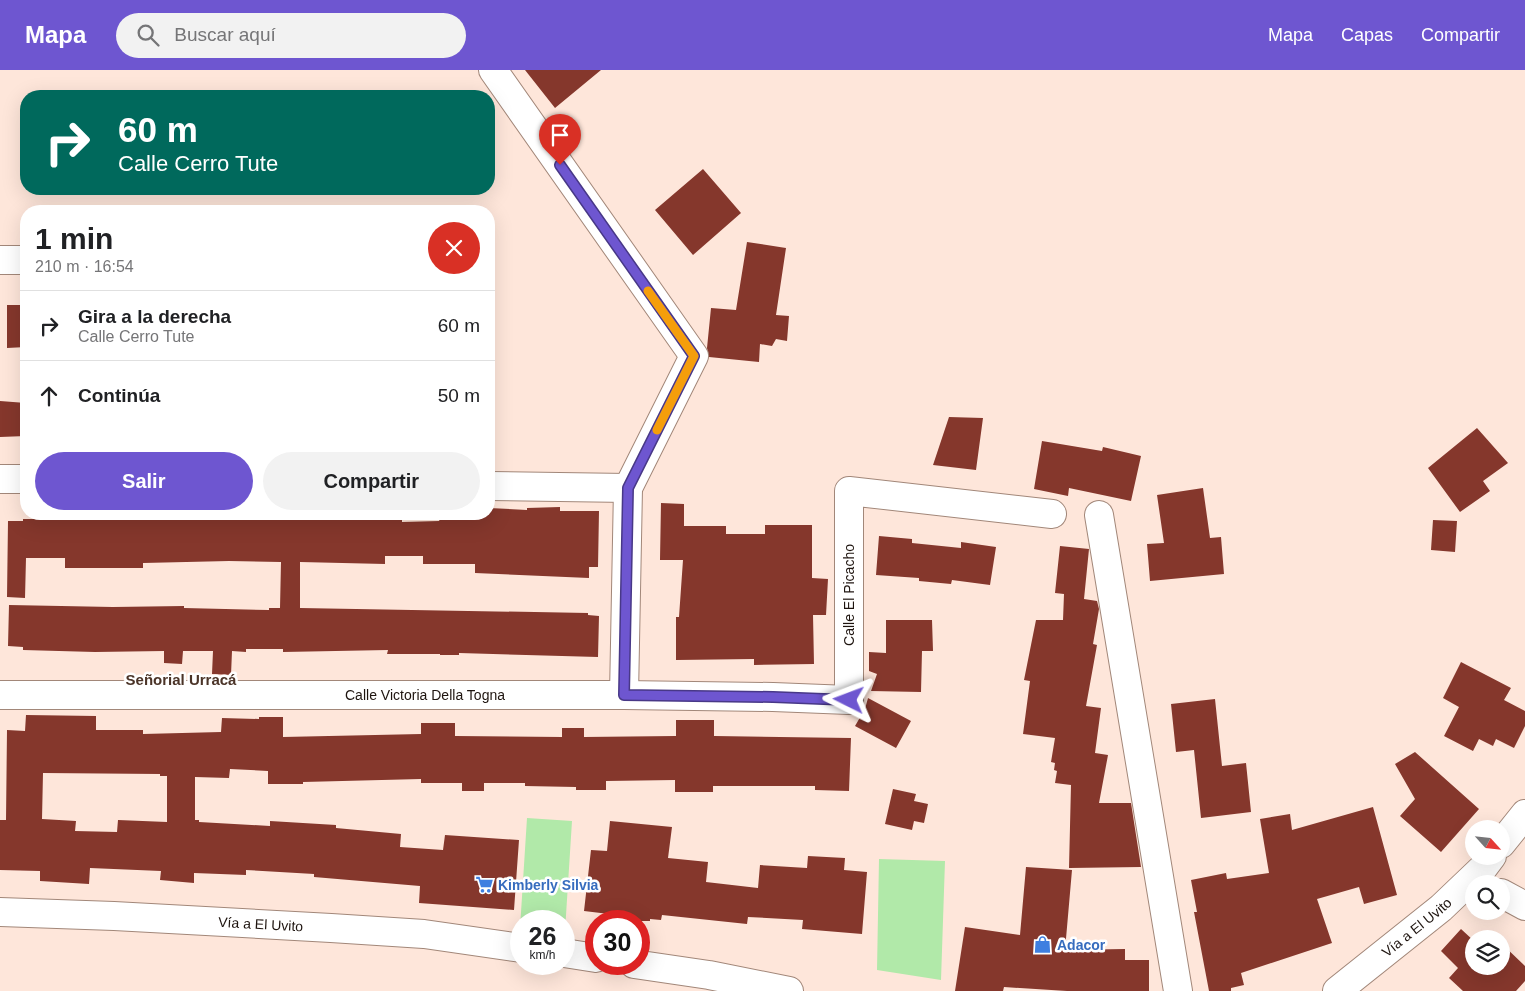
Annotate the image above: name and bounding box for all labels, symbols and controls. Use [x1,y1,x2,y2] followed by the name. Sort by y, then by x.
[116,13,466,58] search box
[25,21,86,48] text: Mapa
[134,21,162,49] icon: search
[174,24,276,45] text: Buscar aquí
[1268,25,1313,45] text: Mapa
[1341,25,1393,45] text: Capas
[1421,25,1500,45] text: Compartir
[35,110,100,175] icon: right
[118,110,198,149] text: 60 m
[539,114,581,165] pin
[546,121,574,149] icon: arrive
[118,151,278,176] text: Calle Cerro Tute
[35,222,113,255] text: 1 min
[428,222,480,274] button: close
[35,258,134,275] text: 210 m · 16:54
[78,306,231,327] text: Gira a la derecha
[35,312,63,340] icon: right
[438,315,480,336] text: 60 m
[78,328,195,345] text: Calle Cerro Tute
[35,382,63,410] icon: ahead
[78,385,160,406] text: Continúa
[438,385,480,406] text: 50 m
[35,452,253,510] button: Salir
[263,452,480,510] button: Compartir
[841,544,857,646] street label: Calle El Picacho
[126,671,237,688] district label: Señorial Urracá
[822,673,874,725] position arrow
[345,687,505,703] street label: Calle Victoria Della Togna
[1465,820,1510,865] north arrow
[1465,820,1510,975] map controls
[474,875,494,895] supermarket icon: Kimberly Silvia
[1465,875,1510,920] button: search
[498,877,599,893] place label: Kimberly Silvia
[1379,894,1455,960] street label: Vía a El Uvito
[585,910,650,975] speed limit sign: 30
[218,914,304,934] street label: Vía a El Uvito
[529,922,556,950] text: 26
[1465,930,1510,975] button: layers
[1033,935,1053,955] shop icon: Adacor
[1057,937,1106,953] place label: Adacor
[529,948,556,962] text: km/h

